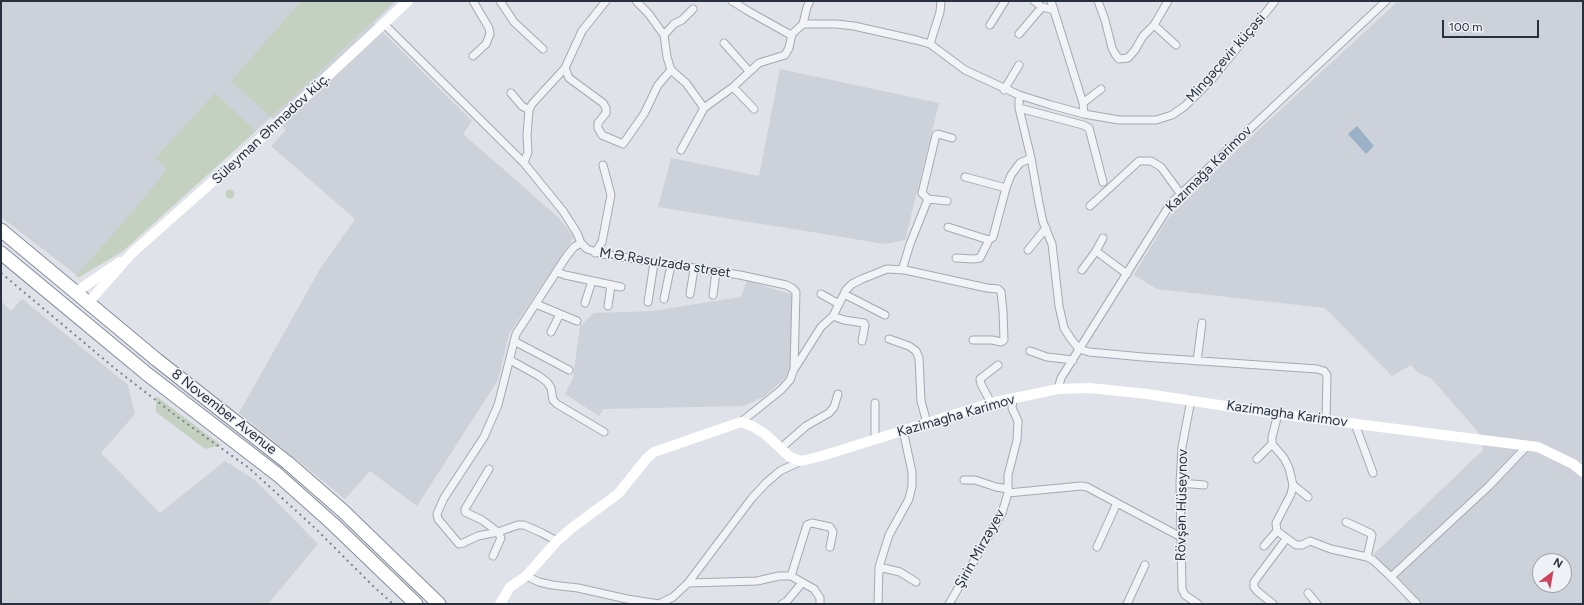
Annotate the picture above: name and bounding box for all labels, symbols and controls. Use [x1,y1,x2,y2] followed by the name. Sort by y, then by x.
[1183,10,1269,106] street label: Mingəçevir küçəsi
[1444,12,1541,38] scale bar
[1449,20,1483,34] text: 100 m
[209,70,333,188] street label: Süleyman Əhmədov küç.
[1162,122,1256,216] street label: Kazımağa Kərimov
[598,244,732,282] street label: M.Ə.Rəsulzadə street
[168,366,280,458] street label: 8 November Avenue
[895,391,1017,441] street label: Kazimagha Karimov
[1225,397,1349,431] street label: Kazimagha Karimov
[1173,449,1191,561] street label: Rövşən Hüseynov
[951,507,1009,591] street label: Şirin Mirzəyev
[1532,553,1572,593] north arrow
[1551,555,1565,571] text: N

